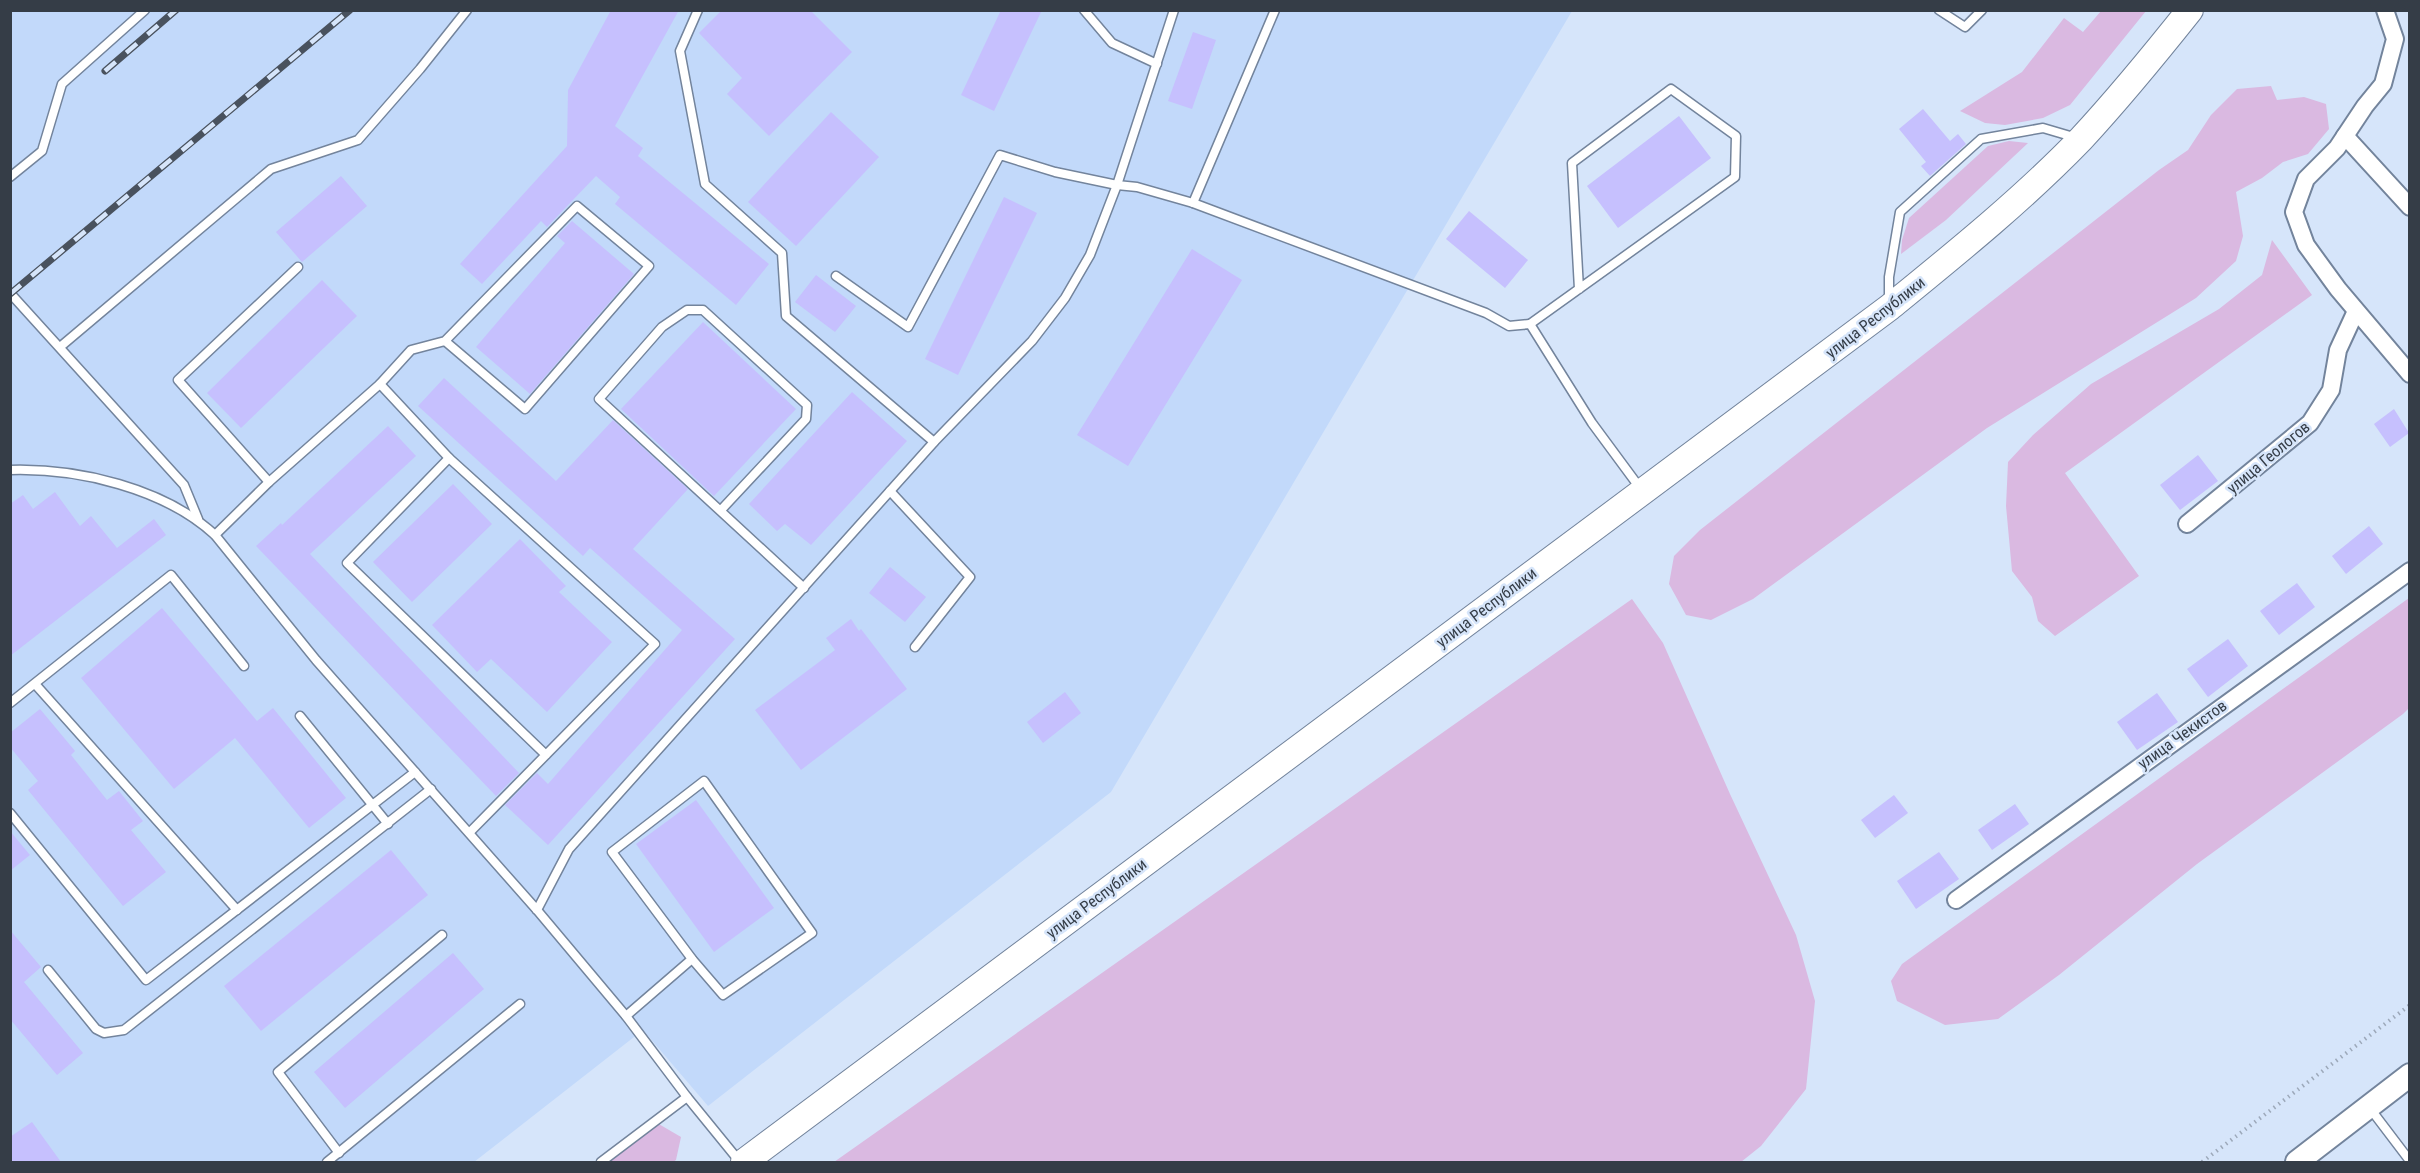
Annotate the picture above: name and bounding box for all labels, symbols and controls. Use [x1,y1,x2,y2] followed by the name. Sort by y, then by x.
[1822,273,1929,362] street label: улица Республики
[2223,417,2314,498] street label: улица Геологов
[1432,563,1540,651] street label: улица Республики
[2134,696,2230,773] street label: улица Чекистов
[1042,854,1150,942] street label: улица Республики

